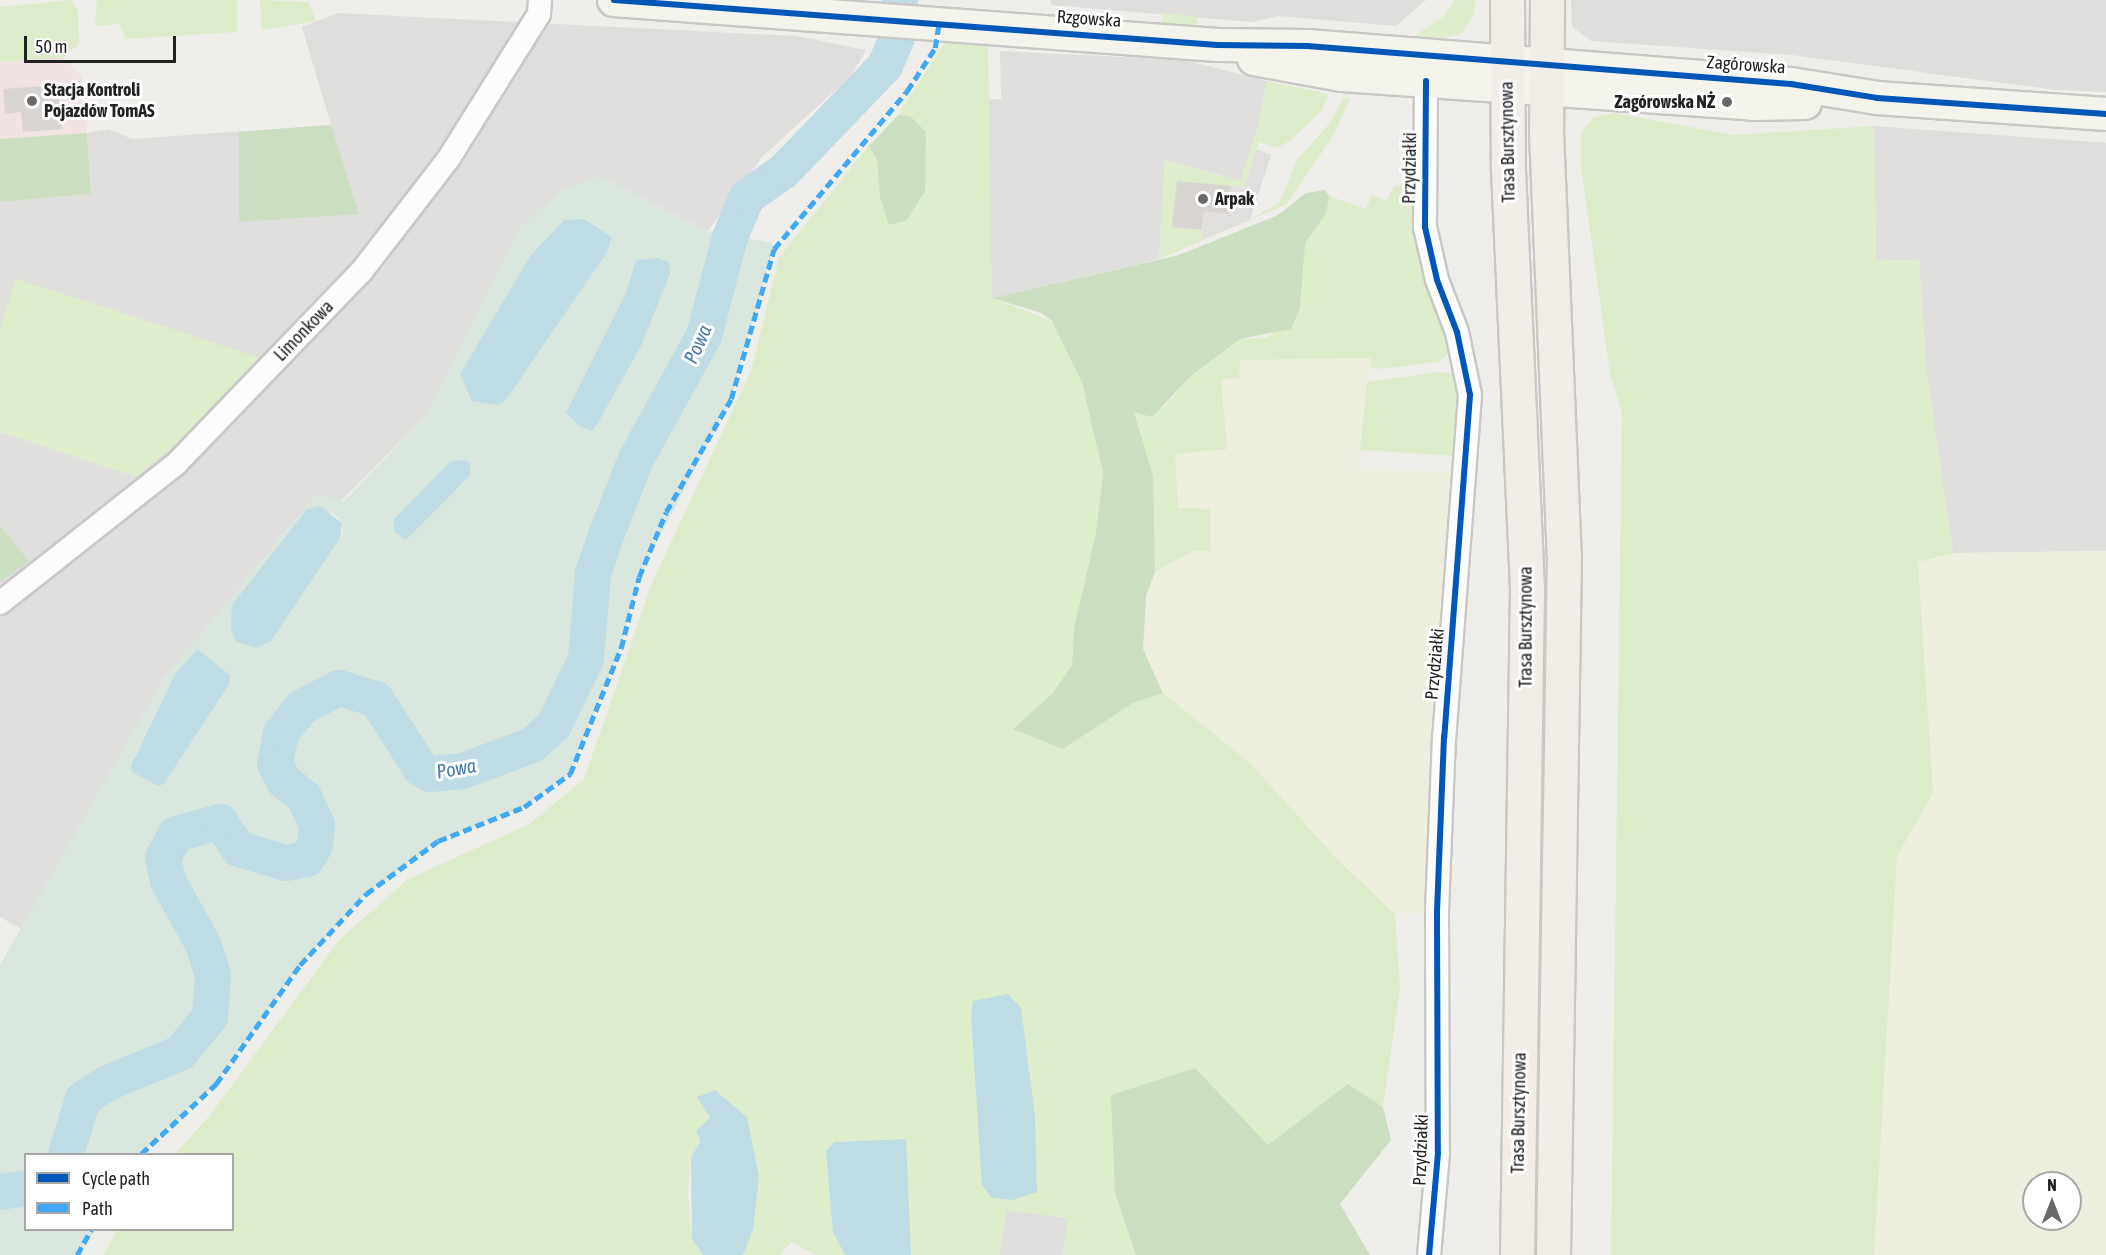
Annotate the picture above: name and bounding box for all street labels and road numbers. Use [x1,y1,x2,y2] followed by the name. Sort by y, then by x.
[1056,6,1122,32] street label: Rzgowska
[1706,51,1786,79] street label: Zagórowska
[1496,81,1520,203] street label: Trasa Bursztynowa
[1399,132,1421,204] street label: Przydziałki
[270,296,338,366] street label: Limonkowa
[1515,566,1537,688] street label: Trasa Bursztynowa
[1421,627,1449,701] street label: Przydziałki
[1507,1052,1531,1174] street label: Trasa Bursztynowa
[1409,1114,1433,1186] street label: Przydziałki

